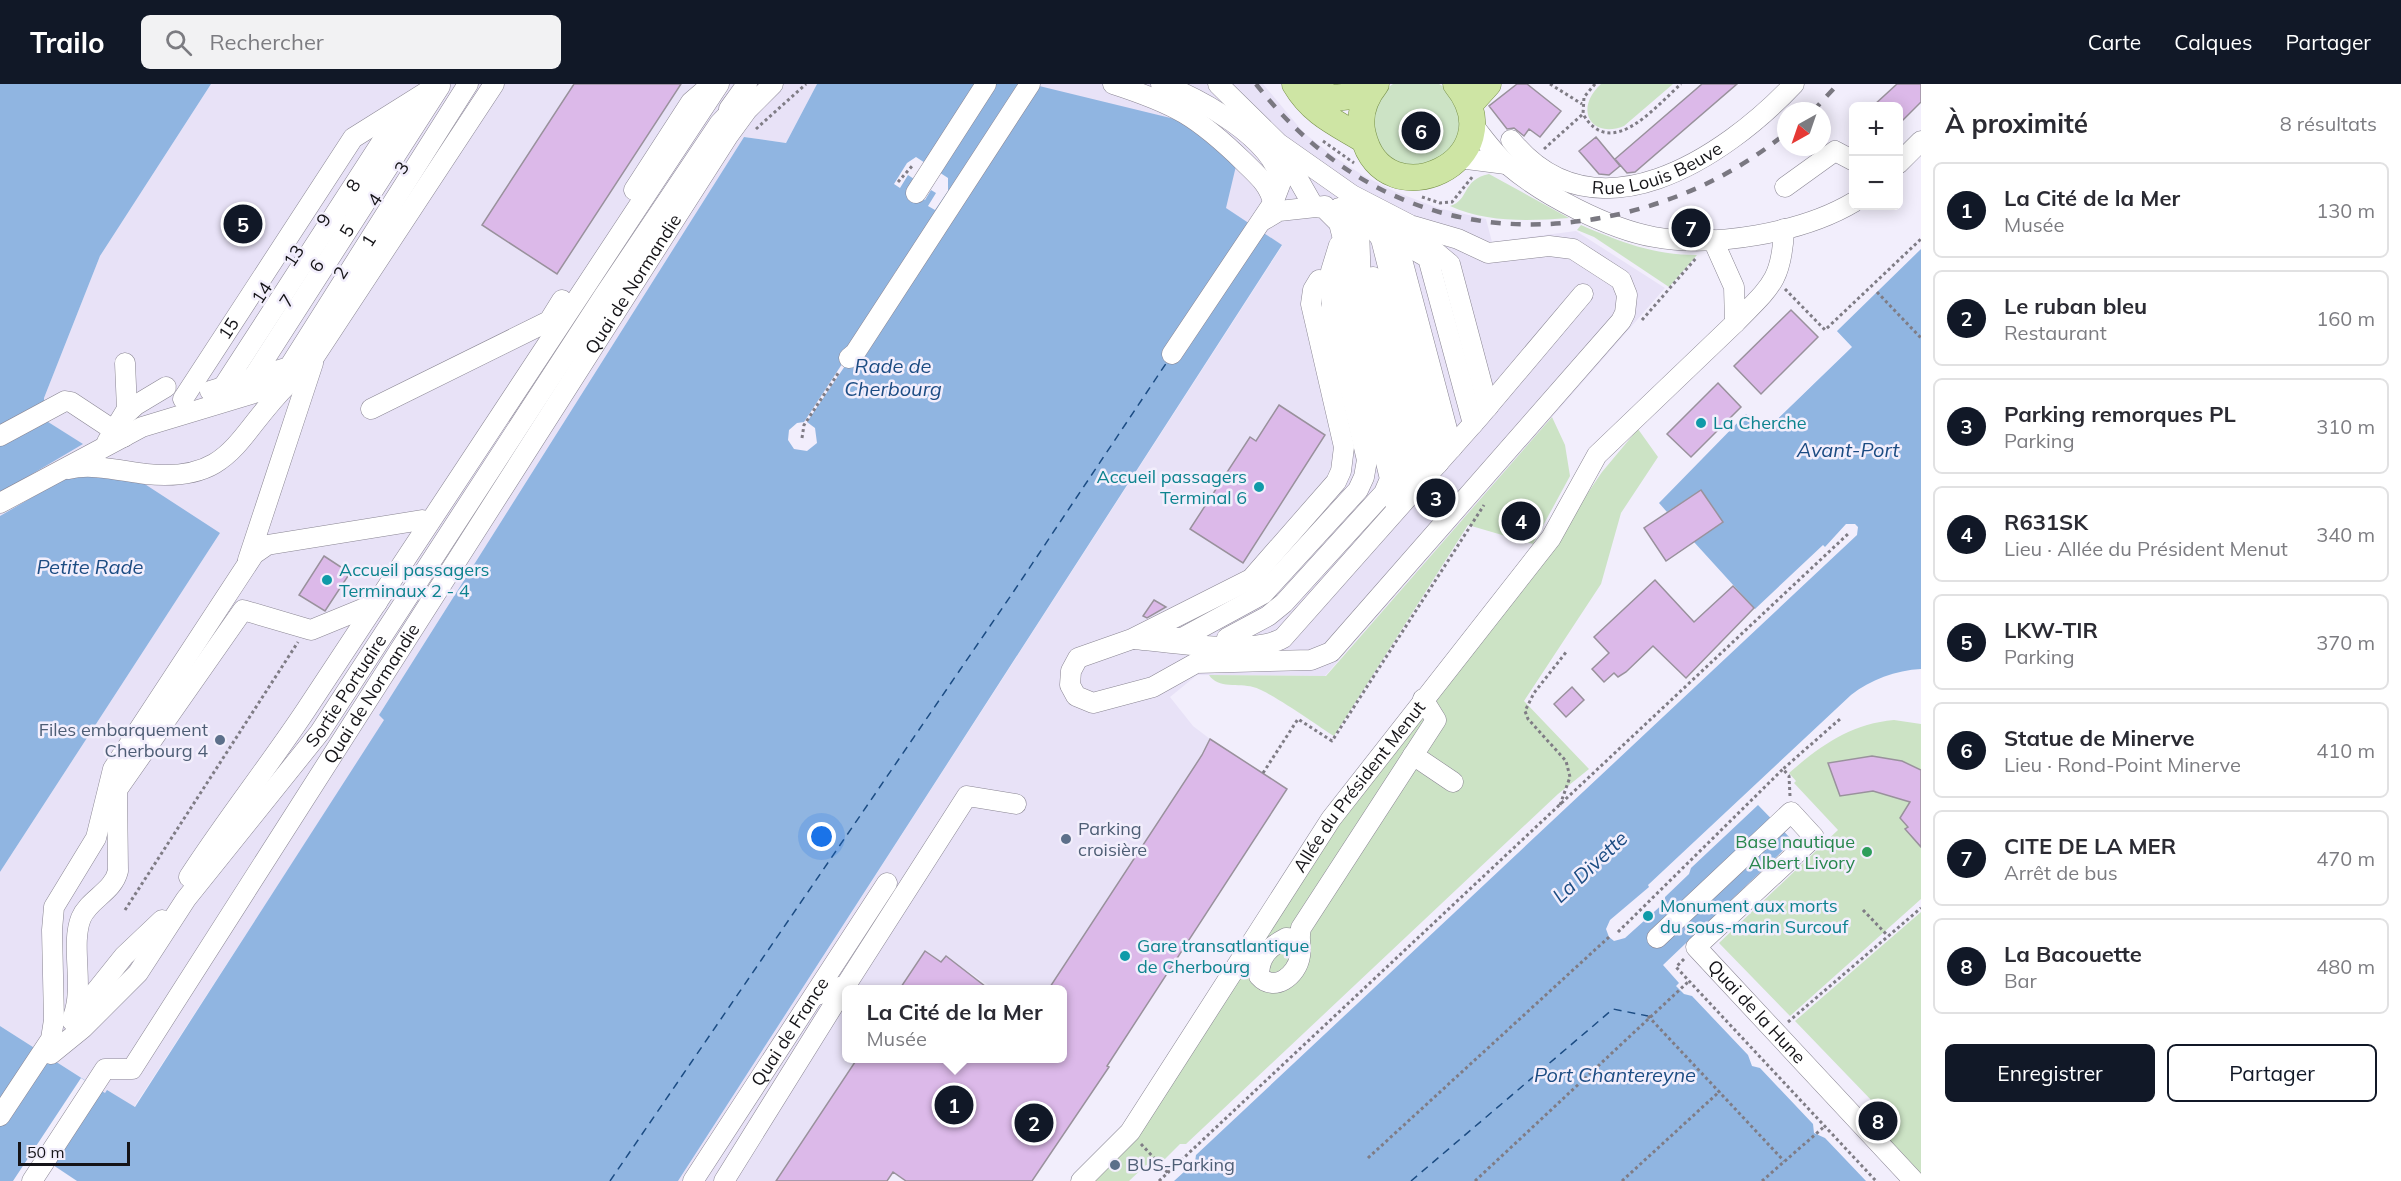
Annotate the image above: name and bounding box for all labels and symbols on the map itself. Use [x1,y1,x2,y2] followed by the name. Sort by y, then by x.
[1777,102,1831,156] north arrow
[1402,108,1440,154] pin: 6
[1591,137,1726,199] street label: Rue Louis Beuve
[389,157,414,179] street label: 3
[340,174,366,196] street label: 8
[362,189,387,211] street label: 4
[224,202,262,246] pin: 5
[1672,206,1710,250] pin: 7
[311,209,336,231] street label: 9
[580,210,686,358] street label: Quai de Normandie
[334,220,359,241] street label: 5
[356,230,381,251] street label: 1
[278,240,309,271] street label: 13
[304,255,329,277] street label: 6
[328,262,353,284] street label: 2
[246,277,277,308] street label: 14
[274,290,299,312] street label: 7
[213,313,244,344] street label: 15
[844,353,942,401] water label: Rade de Cherbourg
[1713,411,1807,434] place label: La Cherche
[1694,416,1708,430] marker: La Cherche
[1796,437,1900,462] water label: Avant-Port
[1097,465,1247,509] place label: Accueil passagers Terminal 6
[1416,476,1456,520] pin: 3
[1252,480,1266,494] marker: Accueil passagers Terminal 6
[1502,498,1540,544] pin: 4
[37,554,144,579] water label: Petite Rade
[339,558,490,602] place label: Accueil passagers Terminaux 2 - 4
[320,573,334,587] marker: Accueil passagers Terminaux 2 - 4
[318,619,425,768] street label: Quai de Normandie
[300,630,391,752] street label: Sortie Portuaire
[1288,696,1430,876] street label: Allée du Président Menut
[39,718,208,762] place label: Files embarquement Cherbourg 4
[213,733,227,747] marker: Files embarquement Cherbourg 4
[1078,817,1147,861] place label: Parking croisière
[807,822,836,851] your location
[1547,825,1633,908] water label: La Divette
[1735,830,1855,874] place label: Base nautique Albert Livory
[1059,832,1073,846] marker: Parking croisière
[1860,845,1874,859] marker: Base nautique Albert Livory
[1660,894,1849,938] place label: Monument aux morts du sous-marin Surcouf
[1641,909,1655,923] marker: Monument aux morts du sous-marin Surcouf
[1137,934,1309,978] place label: Gare transatlantique de Cherbourg
[1118,949,1132,963] marker: Gare transatlantique de Cherbourg
[1703,955,1811,1068] street label: Quai de la Hune
[746,973,834,1091] street label: Quai de France
[1534,1062,1696,1087] water label: Port Chantereyne
[934,1082,974,1128] pin: 1
[1858,1098,1898,1144] pin: 8
[1014,1100,1054,1146] pin: 2
[18,1139,130,1166] scale bar
[1127,1153,1235,1176] place label: BUS-Parking
[1108,1158,1122,1172] marker: BUS-Parking

